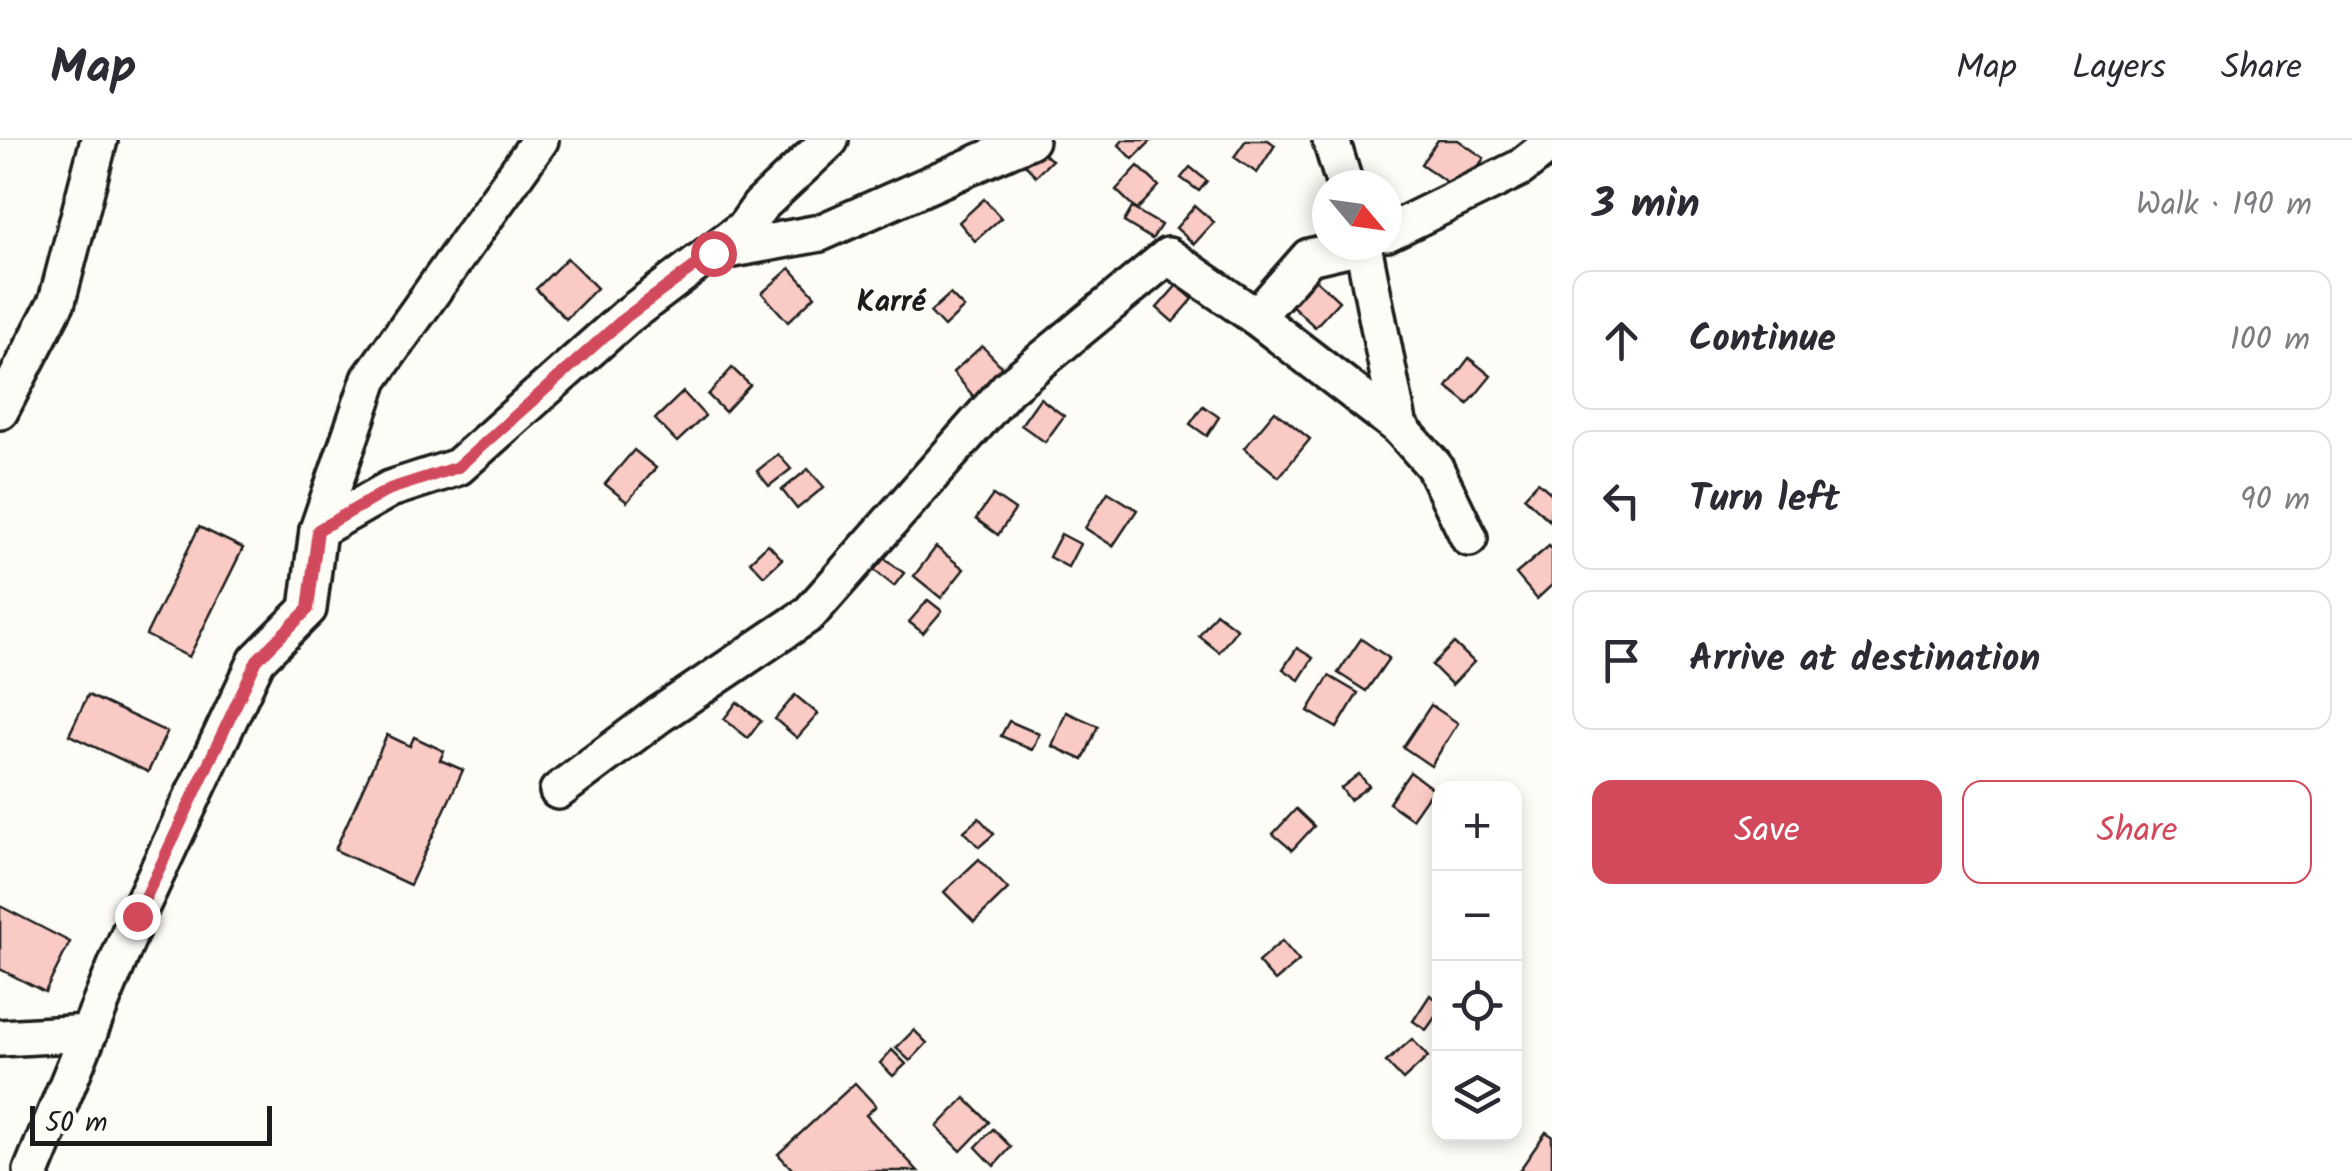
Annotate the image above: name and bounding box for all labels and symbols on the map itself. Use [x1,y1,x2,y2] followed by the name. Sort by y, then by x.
[1312,170,1402,260] north arrow
[691,231,737,277] route start
[857,279,927,327] district label: Karré
[115,894,161,940] route end
[30,1101,272,1146] scale bar

